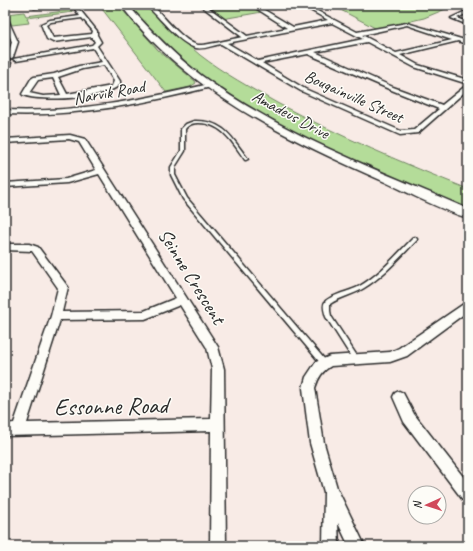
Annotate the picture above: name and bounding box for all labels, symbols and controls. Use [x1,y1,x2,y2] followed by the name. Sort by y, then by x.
[301,65,409,129] street label: Bougainville Street
[72,76,149,109] street label: Narvik Road
[249,85,334,144] street label: Amadeus Drive
[152,224,232,331] street label: Seinne Crescent
[54,390,172,422] street label: Essonne Road
[407,485,447,525] north arrow
[410,500,424,509] text: N

